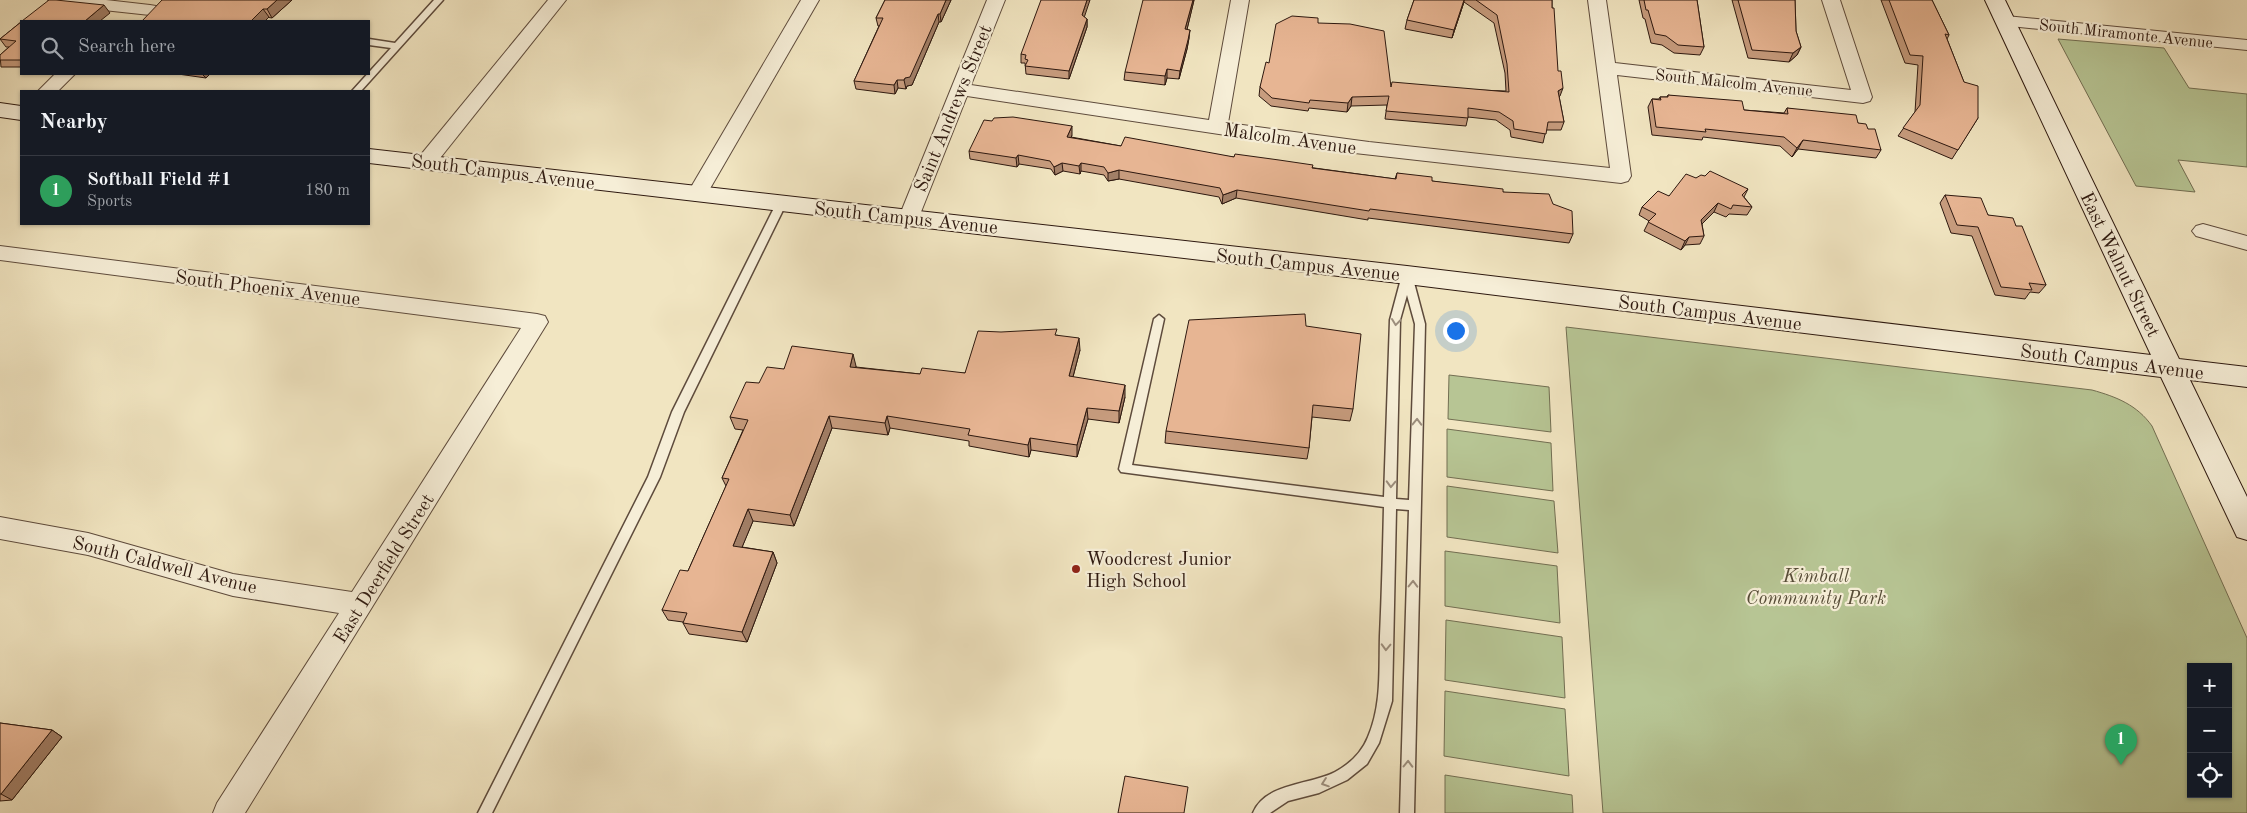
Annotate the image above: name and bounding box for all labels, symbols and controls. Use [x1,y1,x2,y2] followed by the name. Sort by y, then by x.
[2038,18,2214,52] street label: South Miramonte Avenue
[20,20,370,75] search box
[912,23,997,195] street label: Saint Andrews Street
[38,34,66,62] icon: search
[78,38,175,57] text: Search here
[1654,68,1813,100] street label: South Malcolm Avenue
[40,112,108,133] text: Nearby
[1222,122,1357,159] street label: Malcolm Avenue
[410,153,596,194] street label: South Campus Avenue
[87,171,232,190] text: Softball Field #1
[51,183,61,199] text: 1
[305,183,350,199] text: 180 m
[2075,190,2162,341] street label: East Walnut Street
[87,194,132,210] text: Sports
[813,200,999,239] street label: South Campus Avenue
[1215,247,1401,286] street label: South Campus Avenue
[174,269,361,310] street label: South Phoenix Avenue
[1617,294,1803,335] street label: South Campus Avenue
[1391,318,1402,326] one-way arrow
[1443,318,1469,344] your location
[2019,343,2205,384] street label: South Campus Avenue
[1412,418,1422,426] one-way arrow
[1386,481,1396,489] one-way arrow
[331,491,439,647] street label: East Deerfield Street
[70,534,259,599] street label: South Caldwell Avenue
[1086,551,1231,592] place label: Woodcrest Junior High School
[1070,563,1082,575] marker: Woodcrest Junior High School
[1746,568,1886,609] park label: Kimball Community Park
[1408,580,1418,588] one-way arrow
[1381,643,1392,651] one-way arrow
[2187,663,2232,798] map controls
[2187,663,2232,708] button: +
[2187,708,2232,753] button: −
[2105,724,2137,765] pin: 1
[2187,753,2232,798] button: locate
[1403,760,1413,768] one-way arrow
[1321,777,1329,787] one-way arrow

